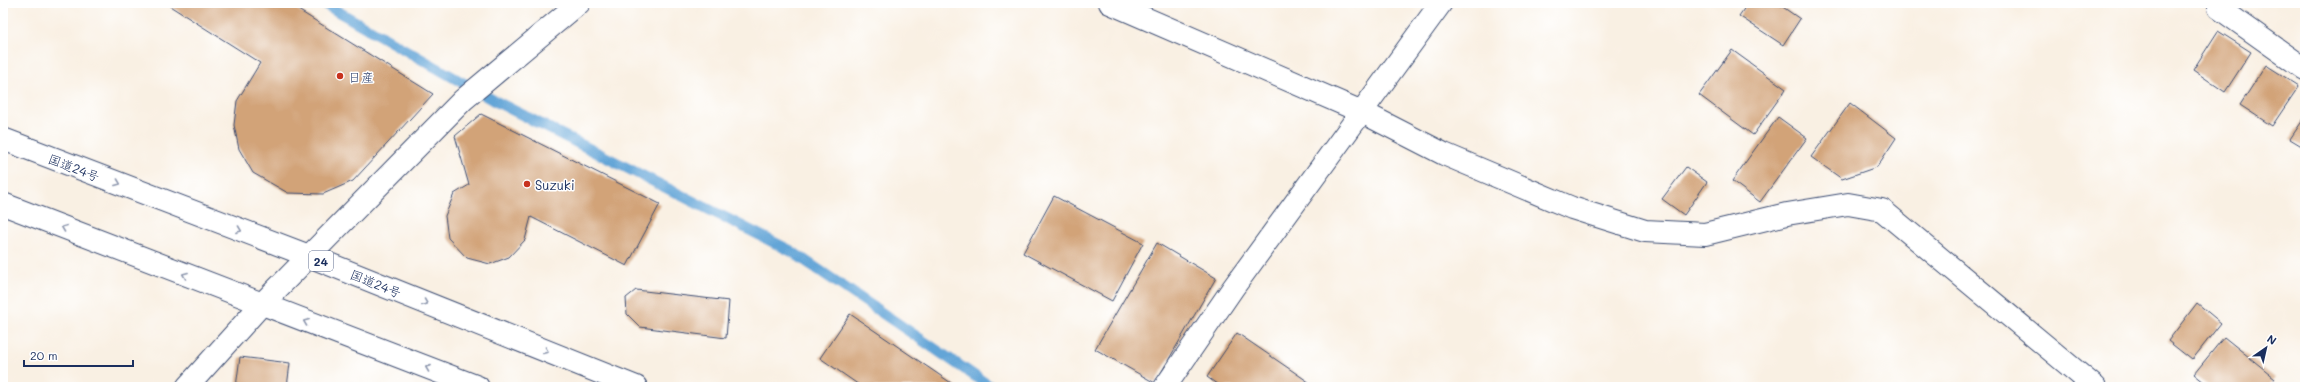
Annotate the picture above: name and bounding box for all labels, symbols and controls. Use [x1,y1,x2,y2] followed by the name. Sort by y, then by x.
[348,68,374,85] place label: 日産
[335,71,345,81] marker: 日産
[46,149,102,185] street label: 国道24号
[535,176,575,193] place label: Suzuki
[114,179,121,187] one-way arrow
[522,179,532,189] marker: Suzuki
[61,225,69,233] one-way arrow
[236,225,243,233] one-way arrow
[309,251,333,271] road number: 24
[348,265,404,301] street label: 国道24号
[182,272,189,280] one-way arrow
[421,298,429,306] one-way arrow
[303,319,310,327] one-way arrow
[2246,328,2286,368] north arrow
[2264,331,2280,348] text: N
[24,342,133,368] scale bar
[542,346,550,354] one-way arrow
[30,347,58,363] text: 20 m
[425,365,432,373] one-way arrow

